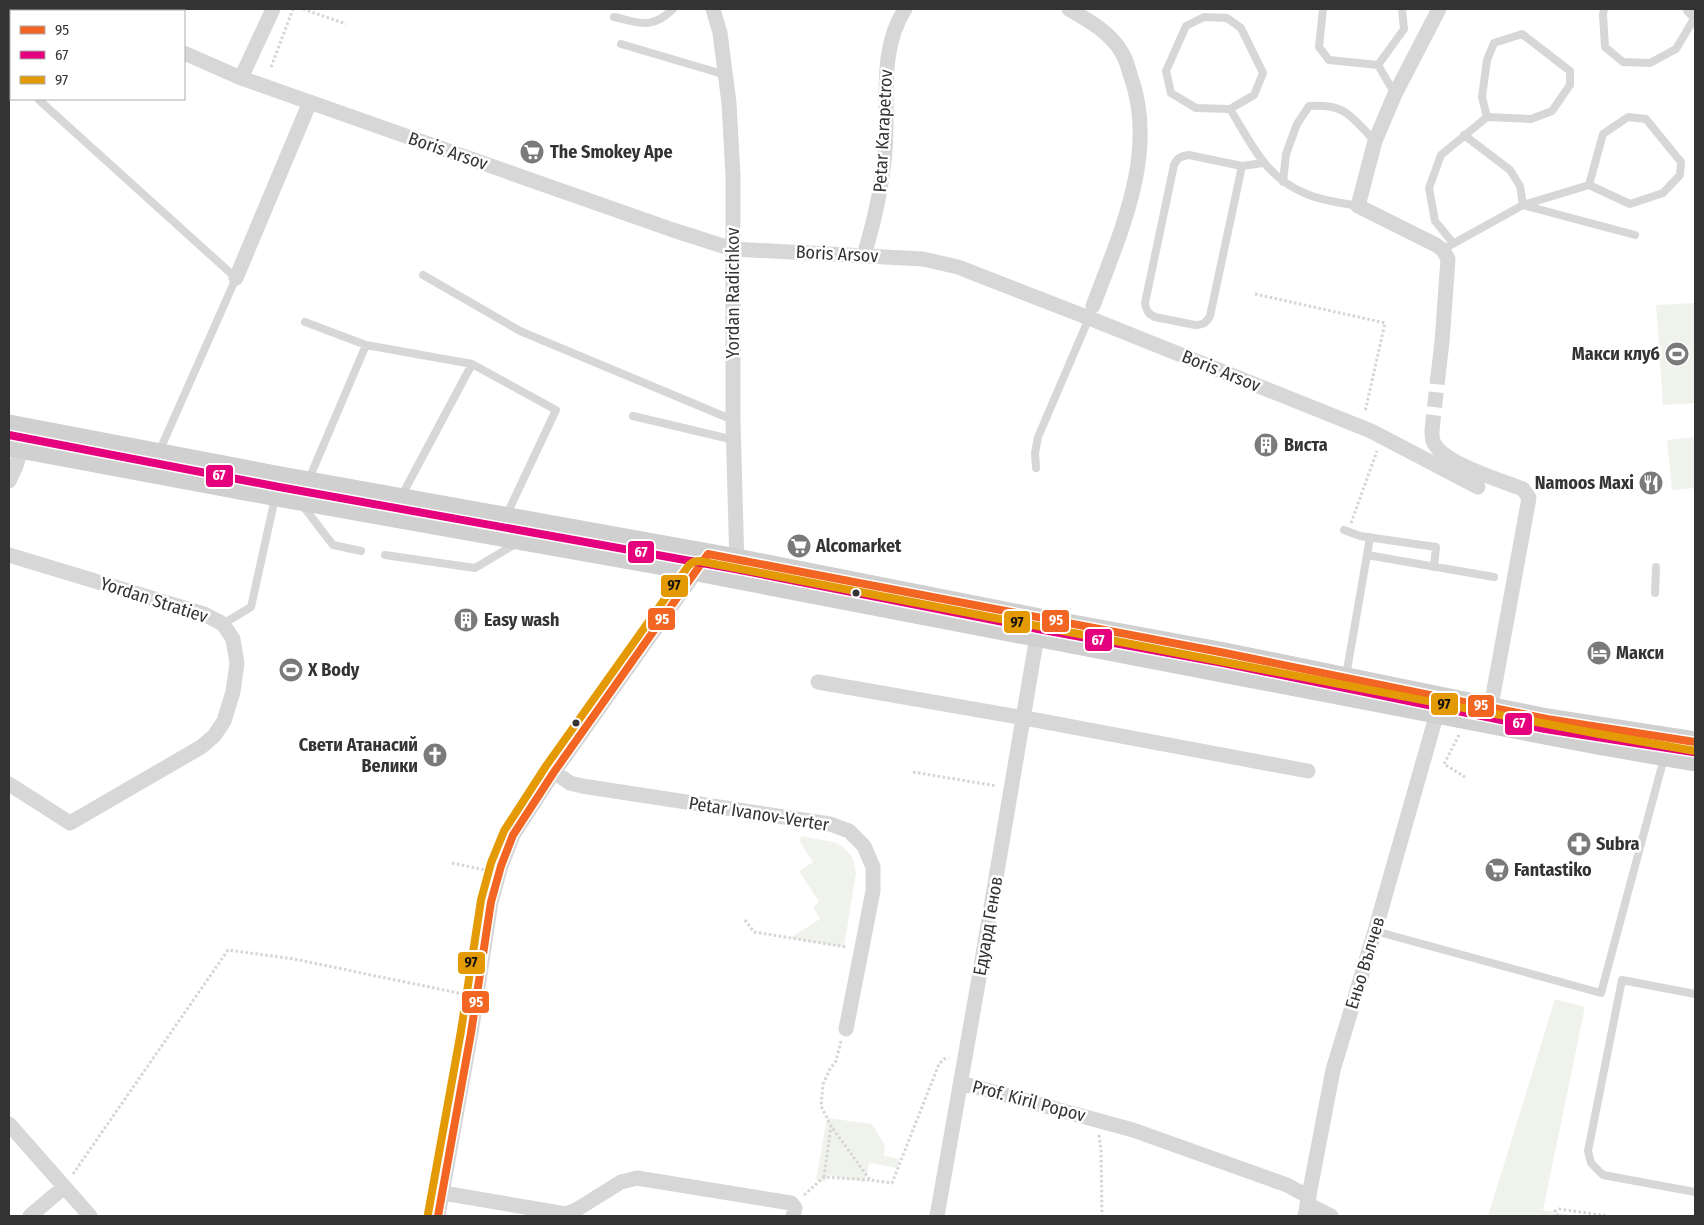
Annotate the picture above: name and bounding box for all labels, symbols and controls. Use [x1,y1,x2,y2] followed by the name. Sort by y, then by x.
[10,10,185,100] legend
[55,21,69,39] text: 95
[55,46,68,64] text: 67
[869,69,897,193] street label: Petar Karapetrov
[55,71,68,89] text: 97
[405,127,491,175] street label: Boris Arsov
[519,139,545,165] supermarket icon: The Smokey Ape
[550,141,673,163] place label: The Smokey Ape
[722,228,744,358] street label: Yordan Radichkov
[795,241,879,267] street label: Boris Arsov
[1664,341,1690,367] sports icon: Макси клуб
[1572,343,1660,365] place label: Макси клуб
[1179,345,1263,397] street label: Boris Arsov
[1253,432,1279,458] building icon: Виста
[1284,434,1328,456] place label: Виста
[205,464,234,488] line badge: 67
[212,467,226,484] text: 67
[1638,470,1664,496] restaurant icon: Namoos Maxi
[1535,472,1634,494] place label: Namoos Maxi
[786,533,812,559] supermarket icon: Alcomarket
[815,535,902,557] place label: Alcomarket
[627,540,655,564] line badge: 67
[634,544,648,561] text: 67
[97,572,211,628] street label: Yordan Stratiev
[660,574,689,598] line badge: 97
[667,577,681,594] text: 97
[851,588,861,598] unlabelled marker
[453,607,479,633] building icon: Easy wash
[647,607,676,631] line badge: 95
[484,609,559,631] place label: Easy wash
[1041,609,1070,633] line badge: 95
[1003,610,1031,634] line badge: 97
[655,611,669,628] text: 95
[1049,612,1063,629] text: 95
[1010,614,1024,631] text: 97
[1084,628,1113,652] line badge: 67
[1091,632,1105,649] text: 67
[1586,640,1612,666] hotel icon: Макси
[1616,642,1664,664] place label: Макси
[278,657,304,683] sports icon: X Body
[307,659,360,681] place label: X Body
[1430,692,1459,716] line badge: 97
[1467,694,1495,718] line badge: 95
[1437,696,1451,713] text: 97
[1474,697,1488,714] text: 95
[1504,712,1533,736] line badge: 67
[1512,715,1526,732] text: 67
[571,718,581,728] unlabelled marker
[299,734,418,777] place label: Свети Атанасий Велики
[422,742,448,768] church icon: Свети Атанасий Велики
[687,792,831,836] street label: Petar Ivanov-Verter
[1566,831,1592,857] pharmacy icon: Subra
[1596,833,1640,855] place label: Subra
[1484,857,1510,883] supermarket icon: Fantastiko
[1514,859,1592,881] place label: Fantastiko
[968,875,1008,977] street label: Едуард Генов
[1341,914,1389,1012] street label: Еньо Вълчев
[457,951,486,975] line badge: 97
[464,954,478,971] text: 97
[461,990,490,1014] line badge: 95
[469,994,483,1011] text: 95
[970,1075,1088,1127] street label: Prof. Kiril Popov

